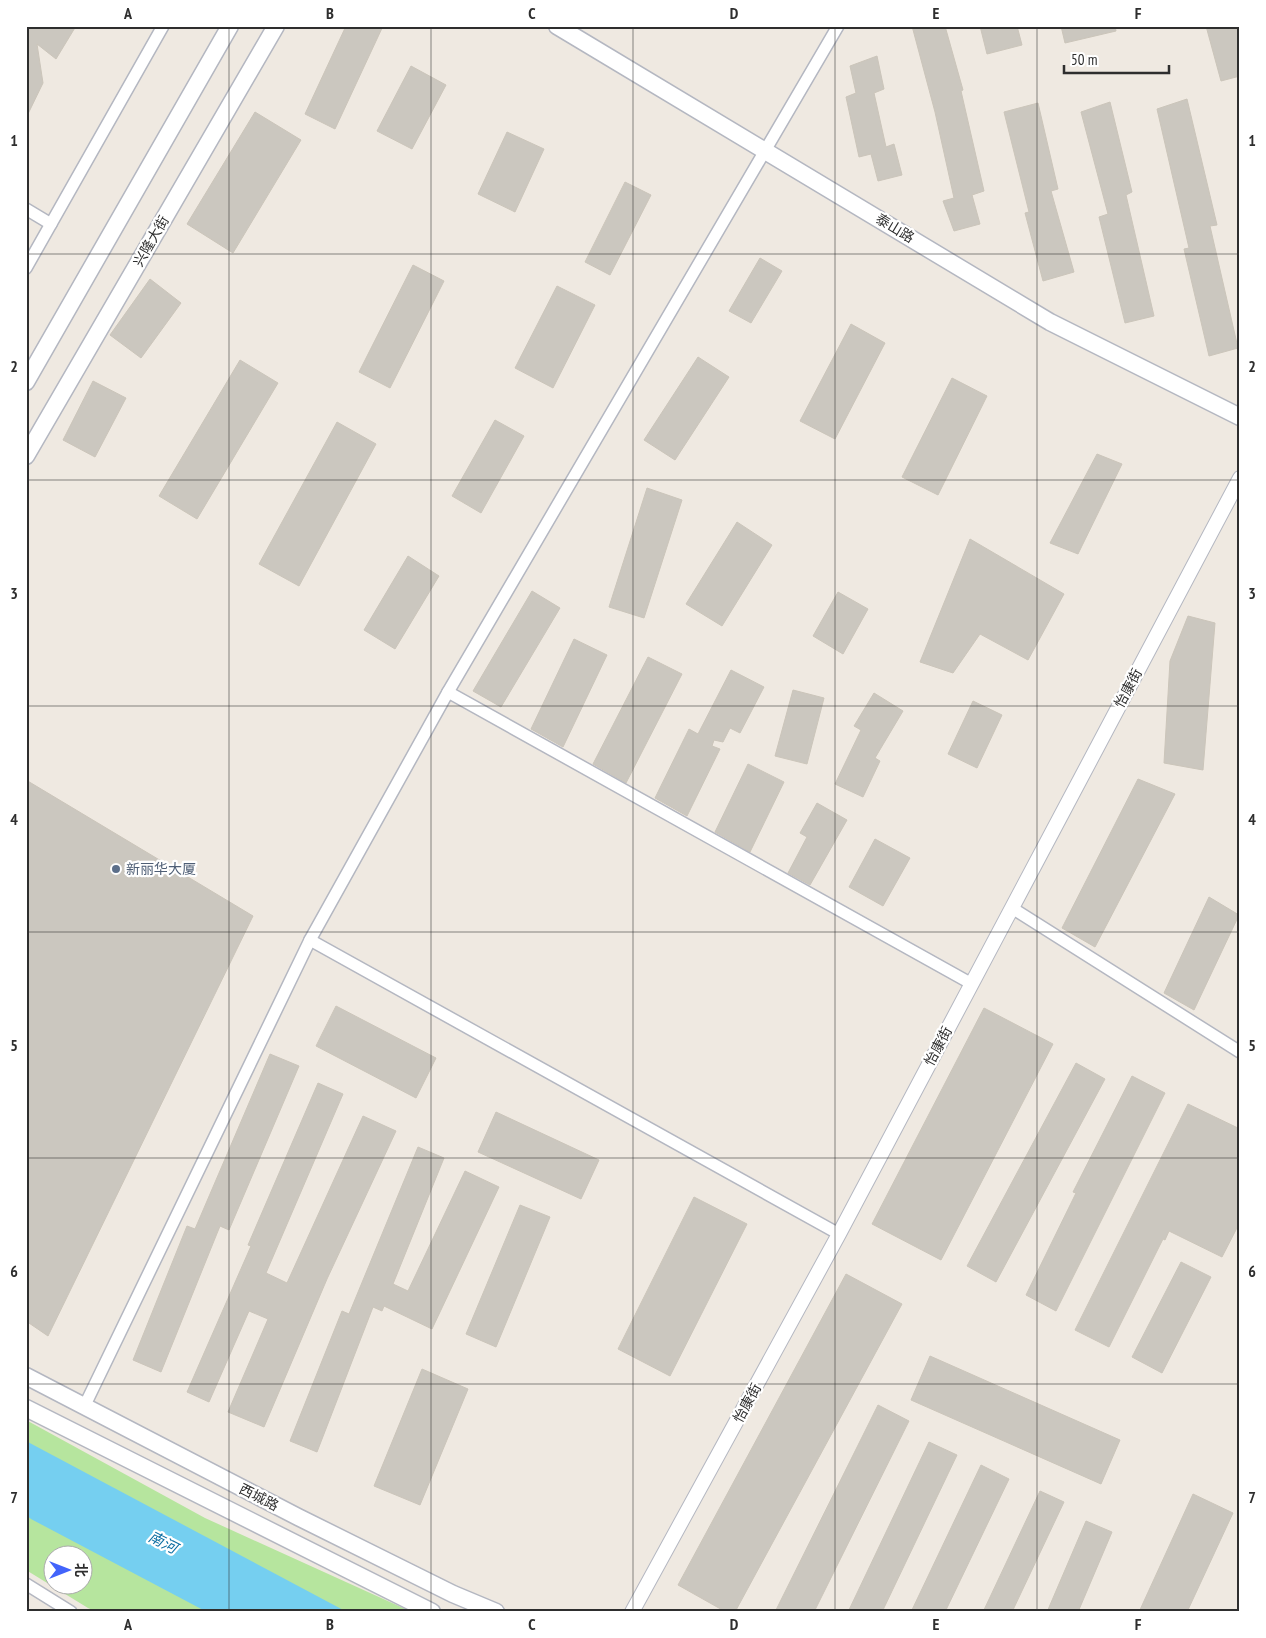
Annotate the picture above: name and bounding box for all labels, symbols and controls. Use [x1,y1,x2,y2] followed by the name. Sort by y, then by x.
[123,3,133,23] text: A
[326,3,334,23] text: B
[528,3,536,23] text: C
[730,3,739,23] text: D
[933,3,940,23] text: E
[1135,3,1142,23] text: F
[1064,42,1168,74] scale bar
[1071,50,1097,69] text: 50 m
[10,130,18,150] text: 1
[1248,130,1256,150] text: 1
[872,209,918,247] street label: 泰山路
[129,212,173,270] street label: 兴隆大街
[10,356,18,376] text: 2
[1248,356,1256,376] text: 2
[10,583,18,603] text: 3
[1248,583,1256,603] text: 3
[1110,665,1146,711] street label: 怡康街
[10,809,18,829] text: 4
[1248,809,1256,829] text: 4
[126,860,196,878] place label: 新丽华大厦
[110,863,122,875] marker: 新丽华大厦
[920,1023,956,1069] street label: 怡康街
[10,1035,18,1055] text: 5
[1248,1035,1256,1055] text: 5
[10,1261,18,1281] text: 6
[1248,1261,1256,1281] text: 6
[729,1380,765,1426] street label: 怡康街
[236,1479,282,1515] street label: 西城路
[10,1487,18,1507] text: 7
[1248,1487,1256,1507] text: 7
[145,1527,183,1559] water label: 南河
[42,1546,92,1596] north arrow
[72,1563,90,1577] text: 北
[123,1614,133,1634] text: A
[326,1614,334,1634] text: B
[528,1614,536,1634] text: C
[730,1614,739,1634] text: D
[933,1614,940,1634] text: E
[1135,1614,1142,1634] text: F

